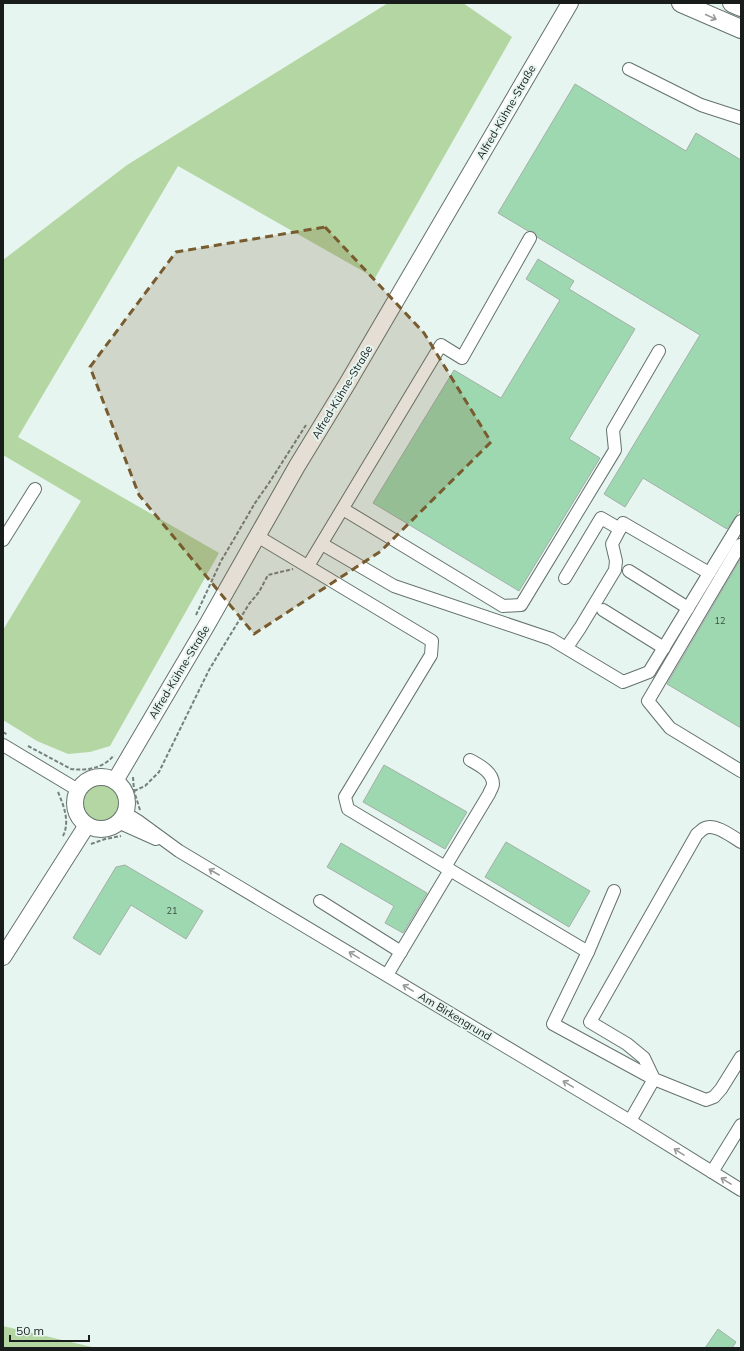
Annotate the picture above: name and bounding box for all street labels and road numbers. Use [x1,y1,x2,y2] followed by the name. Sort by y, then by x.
[473,62,539,162] street label: Alfred-Kühne-Straße
[309,343,375,441] street label: Alfred-Kühne-Straße
[146,623,212,721] street label: Alfred-Kühne-Straße
[416,989,494,1043] street label: Am Birkengrund

